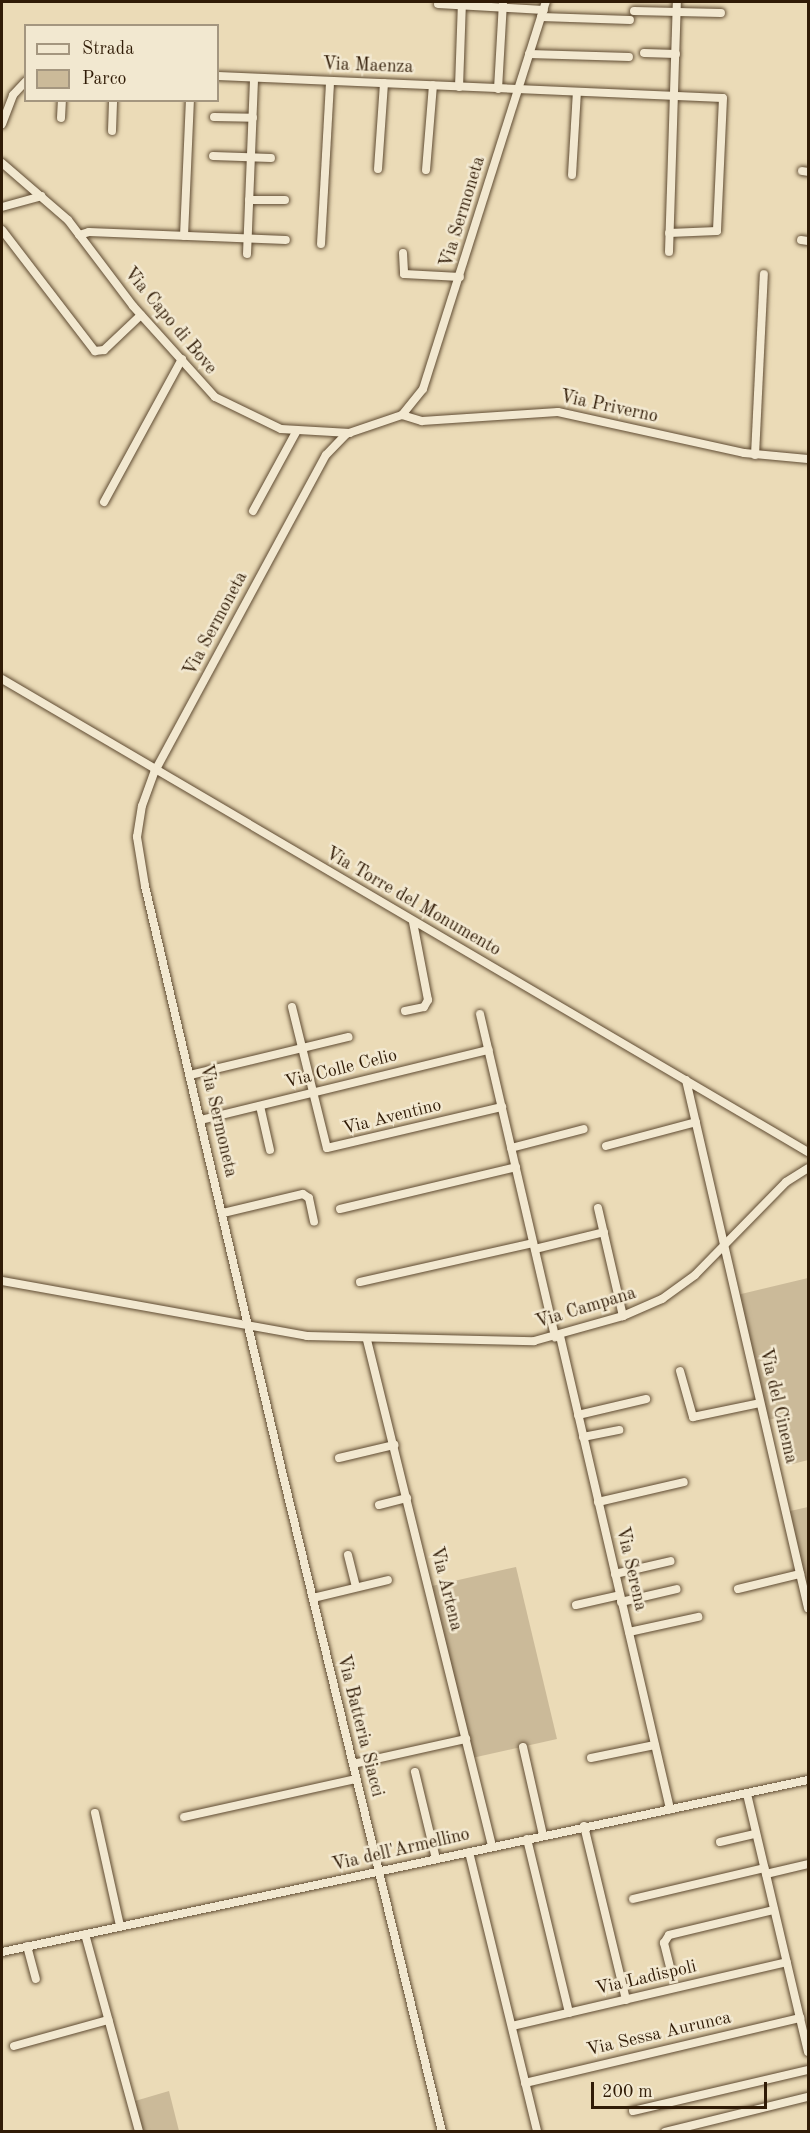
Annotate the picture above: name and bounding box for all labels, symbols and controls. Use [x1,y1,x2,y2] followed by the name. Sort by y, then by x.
[24,24,219,102] legend
[82,40,134,58] text: Strada
[322,54,414,78] street label: Via Maenza
[82,70,127,88] text: Parco
[436,154,490,270] street label: Via Sermoneta
[119,263,221,379] street label: Via Capo di Bove
[558,386,660,428] street label: Via Priverno
[179,568,253,680] street label: Via Sermoneta
[321,843,505,961] street label: Via Torre del Monumento
[283,1045,399,1093] street label: Via Colle Celio
[195,1062,241,1180] street label: Via Sermoneta
[340,1094,444,1140] street label: Via Aventino
[533,1282,639,1334] street label: Via Campana
[754,1346,802,1466] street label: Via del Cinema
[611,1525,651,1613] street label: Via Serena
[425,1545,467,1633] street label: Via Artena
[332,1653,388,1799] street label: Via Batteria Siacci
[330,1824,472,1876] street label: Via dell'Armellino
[593,1956,699,2000] street label: Via Ladispoli
[585,2007,733,2061] street label: Via Sessa Aurunca
[594,2070,770,2108] scale bar
[602,2083,653,2101] text: 200 m

